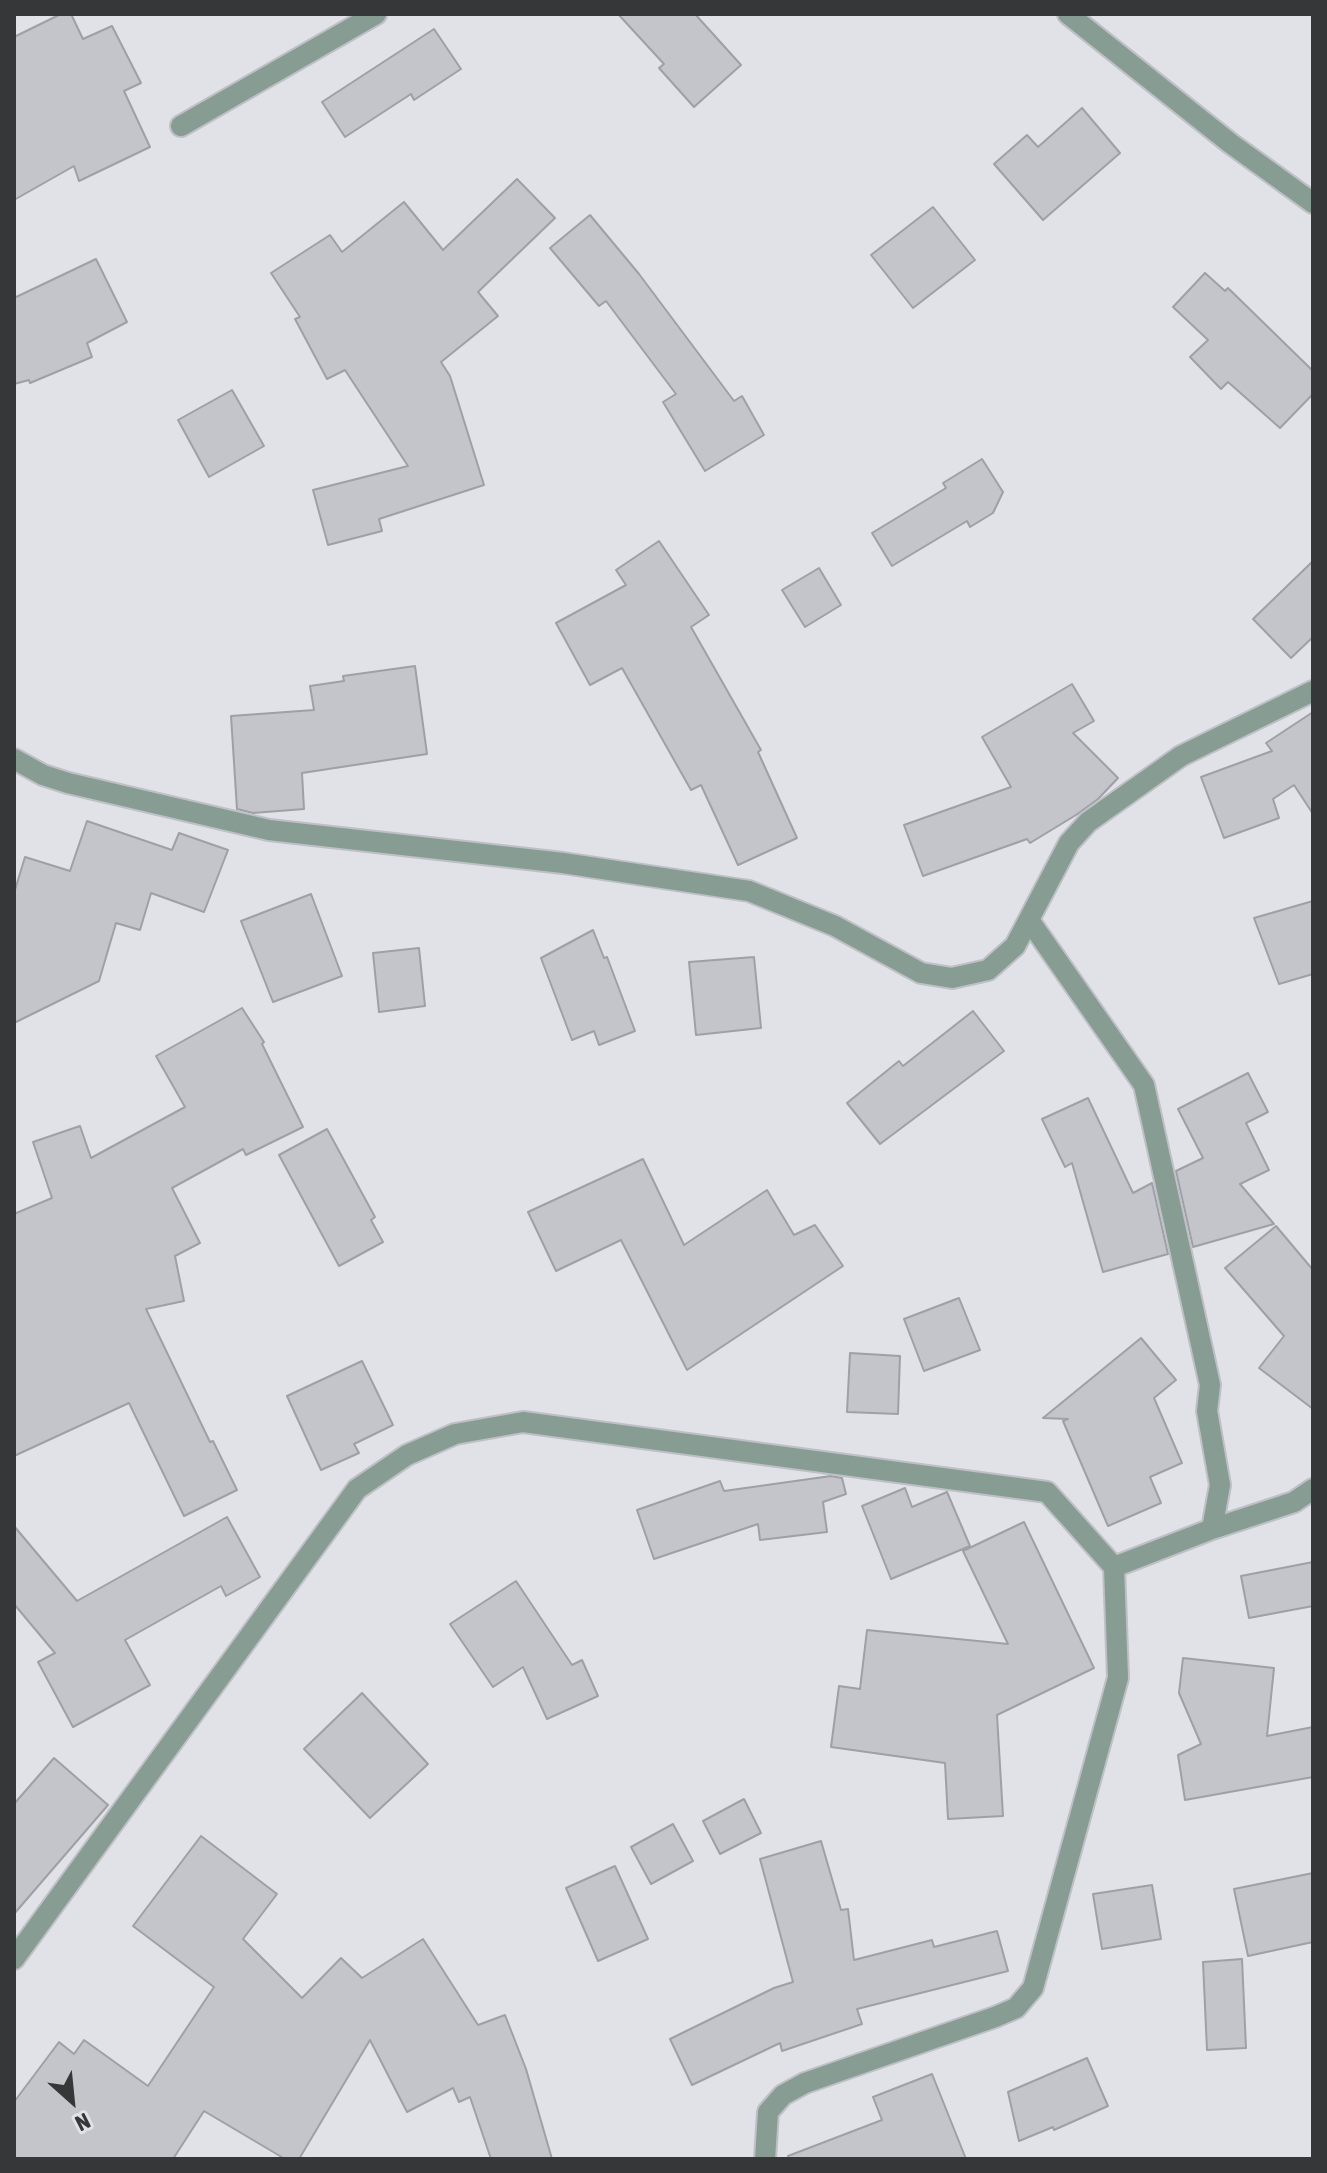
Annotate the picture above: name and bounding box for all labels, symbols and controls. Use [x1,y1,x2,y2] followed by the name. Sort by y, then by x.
[32,2061,112,2141] north arrow
[71,2108,95,2137] text: N

